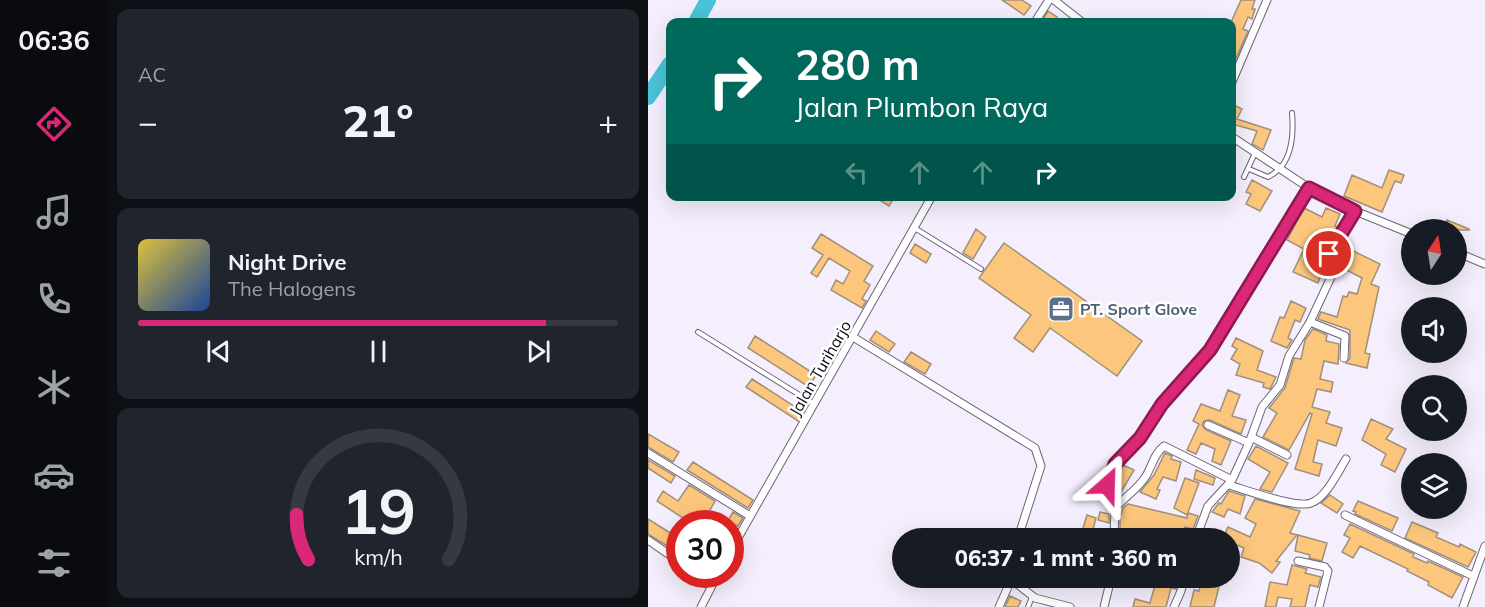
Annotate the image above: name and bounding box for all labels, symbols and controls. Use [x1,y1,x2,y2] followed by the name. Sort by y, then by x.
[18,23,90,57] text: 06:36
[795,38,920,91] text: 280 m
[696,42,774,120] icon: right
[138,62,166,87] text: AC
[795,90,1048,124] text: Jalan Plumbon Raya
[342,92,414,148] text: 21°
[138,101,158,142] text: −
[598,101,618,142] text: +
[33,103,75,145] icon: directions
[840,156,873,189] icon: left
[903,156,936,189] icon: ahead
[966,156,999,189] icon: ahead
[1029,156,1062,189] icon: right
[33,191,75,233] icon: music
[1401,219,1467,285] north arrow
[1401,219,1467,519] map controls
[1303,228,1354,279] pin
[1312,237,1345,270] icon: arrive
[228,248,347,276] text: Night Drive
[228,276,356,301] text: The Halogens
[33,278,75,320] icon: phone
[1046,294,1076,324] office icon: PT. Sport Glove
[1401,297,1467,363] button: sound
[1080,299,1197,319] place label: PT. Sport Glove
[785,317,855,419] street label: Jalan Turiharjo
[202,335,235,368] icon: previous
[362,335,395,368] icon: pause
[522,335,555,368] icon: next
[33,366,75,408] icon: climate
[1401,375,1467,441] button: search
[1075,453,1139,517] position arrow
[1401,453,1467,519] button: layers
[33,454,75,496] icon: car
[341,471,415,550] text: 19
[666,510,744,588] speed limit sign: 30
[33,542,75,584] icon: filters
[354,543,402,570] text: km/h
[955,544,1177,572] text: 06:37 · 1 mnt · 360 m

